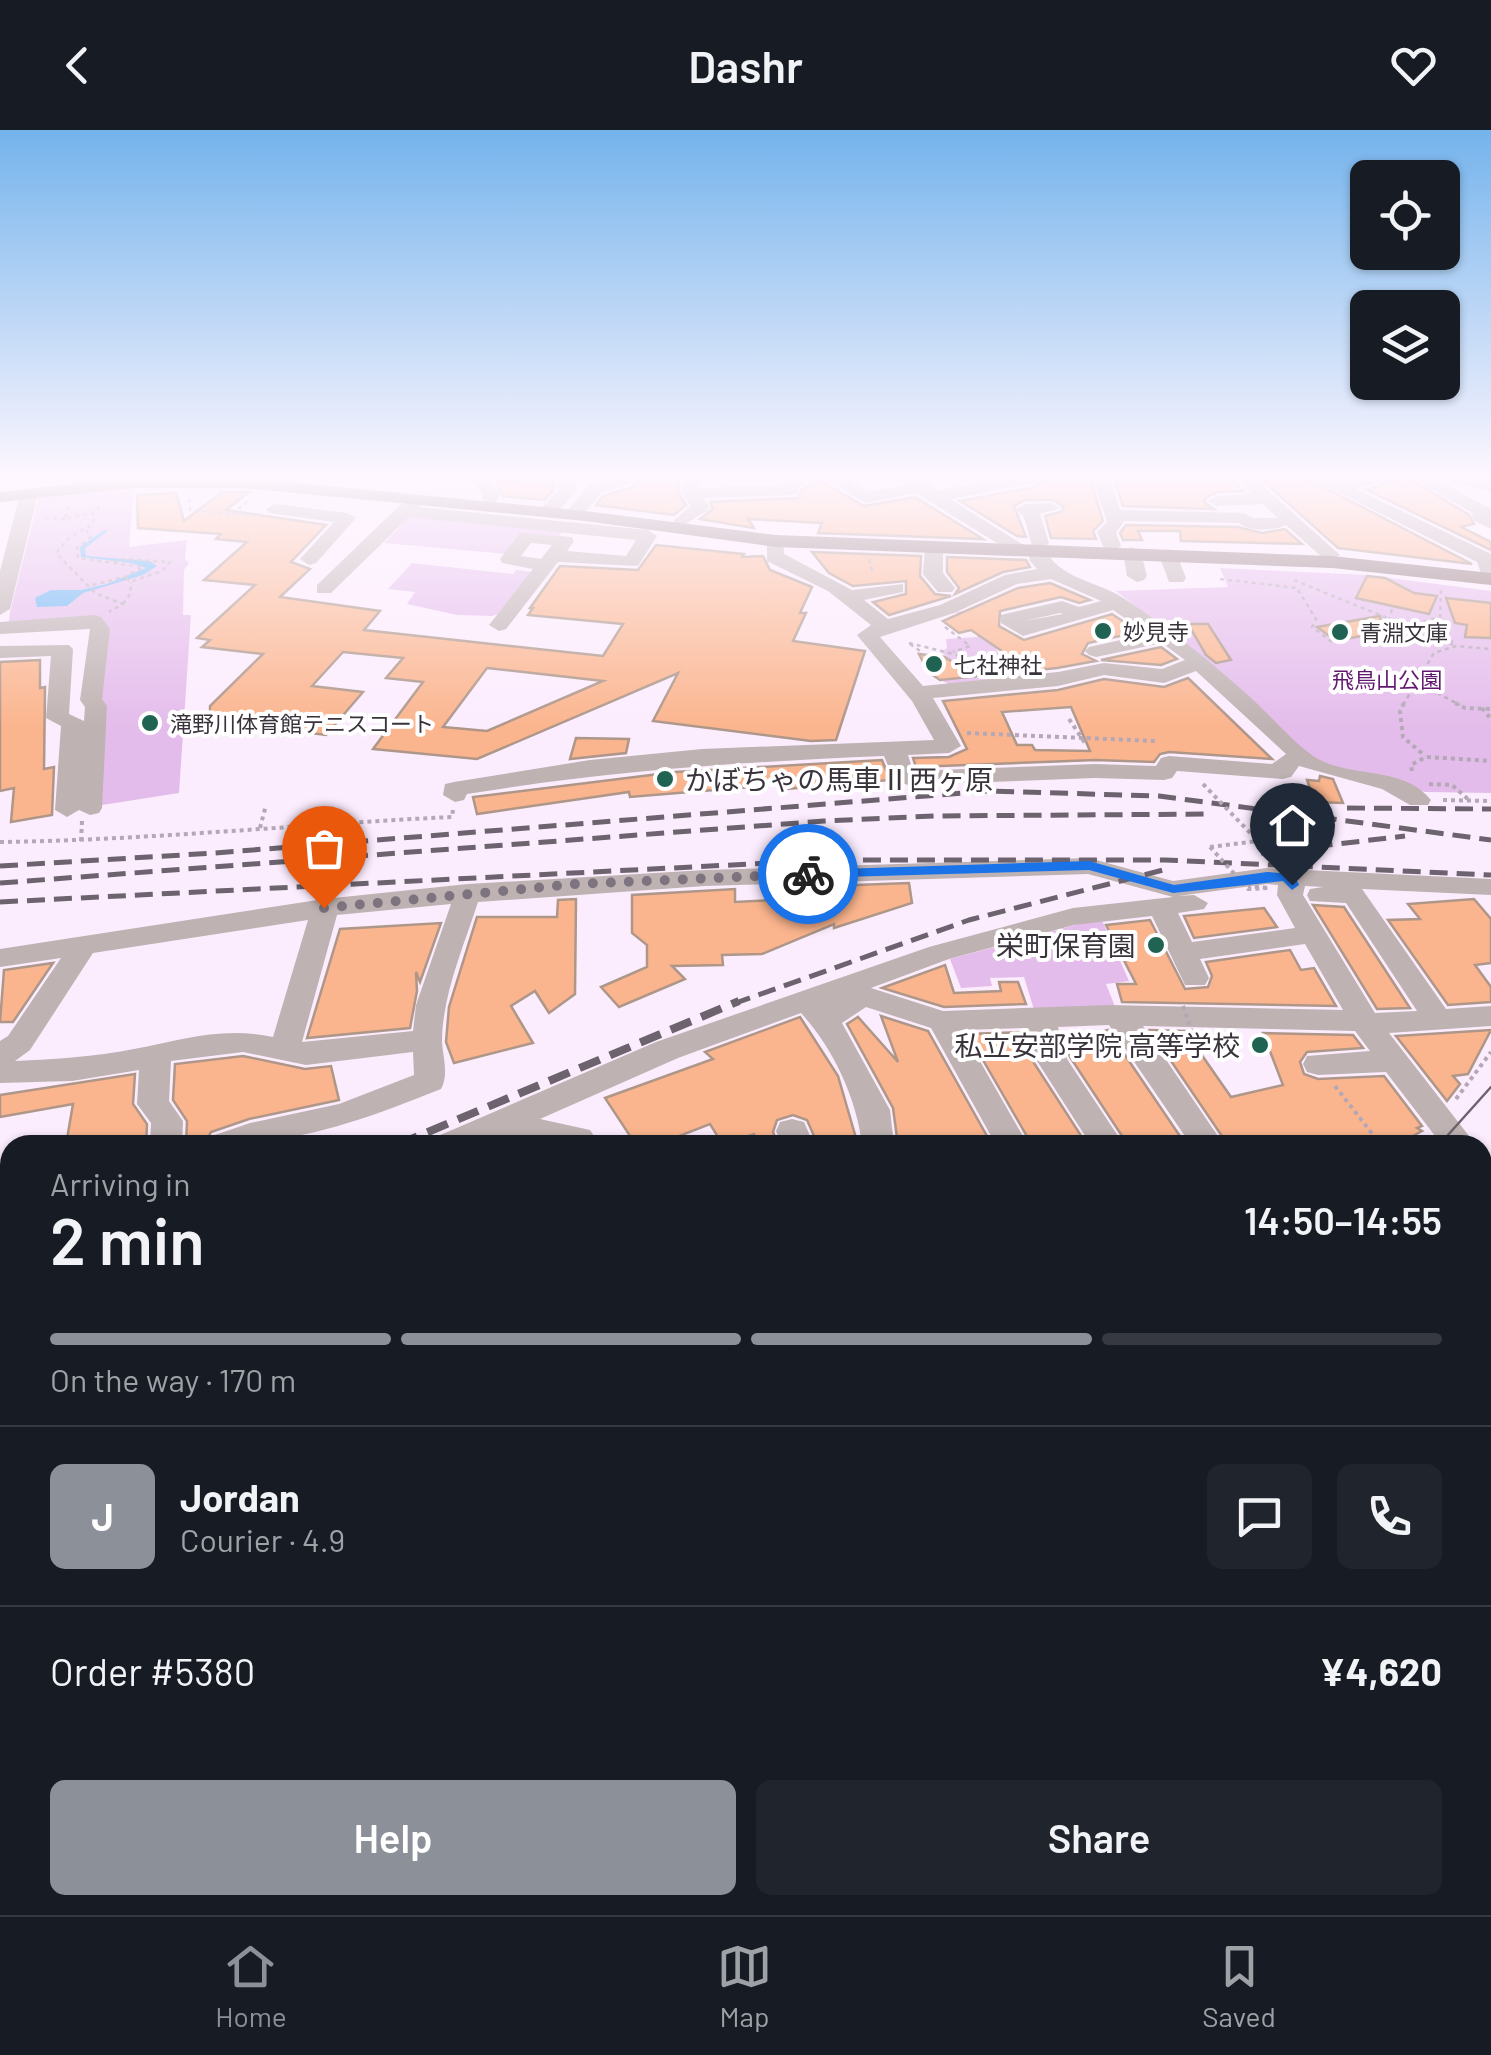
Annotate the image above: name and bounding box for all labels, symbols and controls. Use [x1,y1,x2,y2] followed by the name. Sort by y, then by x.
[50,38,105,93] icon: back
[688,38,803,92] text: Dashr
[1386,38,1441,93] icon: heart
[1350,160,1460,400] map controls
[1350,160,1460,270] button: locate
[1350,290,1460,400] button: layers
[1123,618,1189,644] place label: 妙見寺
[1360,619,1448,645] place label: 青淵文庫
[1092,620,1114,642] marker: 妙見寺
[1329,621,1351,643] marker: 青淵文庫
[954,651,1042,677] place label: 七社神社
[923,653,945,675] marker: 七社神社
[1332,666,1442,692] park label: 飛鳥山公園
[170,710,434,736] place label: 滝野川体育館テニスコート
[139,712,161,734] marker: 滝野川体育館テニスコート
[685,762,993,796] place label: かぼちゃの馬車Ⅱ西ヶ原
[654,768,676,790] marker: かぼちゃの馬車Ⅱ西ヶ原
[1250,783,1335,886] pin
[1265,798,1320,853] icon: home
[282,806,367,909] pin
[297,821,352,876] icon: bag
[758,824,858,924] courier
[781,847,836,902] icon: bike
[996,928,1136,962] place label: 栄町保育園
[1145,934,1167,956] marker: 栄町保育園
[954,1028,1240,1062] place label: 私立安部学院 高等学校
[1249,1034,1271,1056] marker: 私立安部学院 高等学校
[50,1164,190,1202] text: Arriving in
[1244,1197,1442,1243] text: 14:50–14:55
[50,1200,205,1278] text: 2 min
[50,1360,296,1398] text: On the way · 170 m
[1207,1464,1312,1569] button: chat
[1337,1464,1442,1569] button: phone
[180,1474,300,1520] text: Jordan
[91,1493,114,1539] text: J
[180,1520,345,1558] text: Courier · 4.9
[50,1648,255,1694] text: Order #5380
[1320,1648,1442,1694] text: ¥4,620
[50,1780,736,1895] button: Help
[756,1780,1442,1895] button: Share
[215,1939,287,2033] tab: Home
[717,1939,772,2033] tab: Map
[1202,1939,1276,2033] tab: Saved

